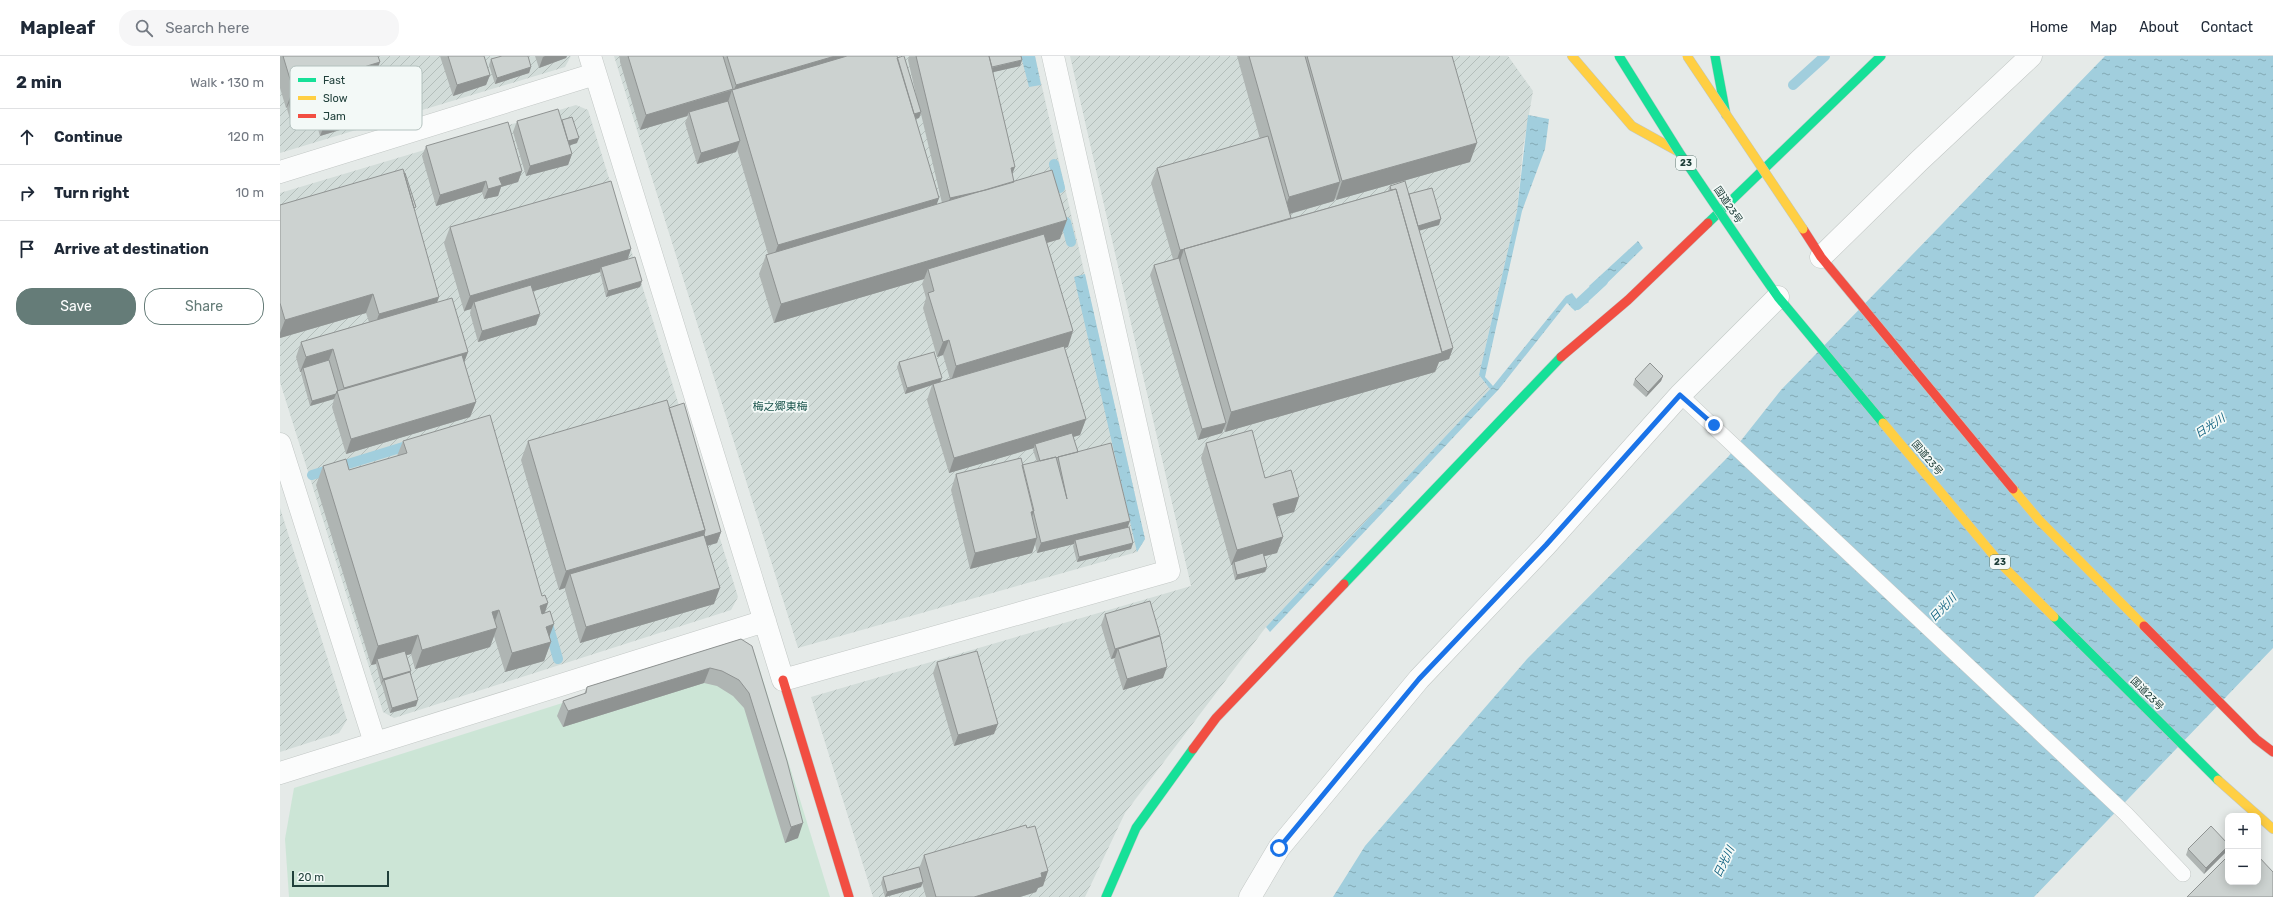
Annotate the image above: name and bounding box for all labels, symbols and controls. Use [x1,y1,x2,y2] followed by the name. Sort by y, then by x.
[119,10,399,46] search box
[20,16,95,39] text: Mapleaf
[133,17,155,39] icon: search
[165,19,249,37] text: Search here
[2030,19,2068,36] text: Home
[2090,19,2117,36] text: Map
[2139,19,2179,36] text: About
[2201,19,2253,36] text: Contact
[290,66,422,130] legend
[16,72,62,92] text: 2 min
[323,74,346,87] text: Fast
[190,75,264,90] text: Walk · 130 m
[323,92,348,105] text: Slow
[323,110,346,123] text: Jam
[16,126,38,148] icon: ahead
[54,128,123,146] text: Continue
[228,129,264,144] text: 120 m
[1676,156,1696,170] road number: 23
[16,182,38,204] icon: right
[54,184,129,202] text: Turn right
[1711,184,1745,226] street label: 国道23号
[235,185,264,200] text: 10 m
[16,238,38,260] icon: arrive
[54,240,209,258] text: Arrive at destination
[16,288,136,325] button: Save
[144,288,264,325] button: Share
[753,400,808,413] district label: 梅之郷東梅
[2193,411,2228,440] water label: 日光川
[1705,416,1723,434] route end
[1909,438,1945,478] street label: 国道23号
[1990,555,2010,569] road number: 23
[1927,591,1960,624] water label: 日光川
[2128,675,2166,713] street label: 国道23号
[2225,813,2261,885] map controls
[2225,813,2261,849] button: +
[1270,839,1288,857] route start
[1711,843,1738,880] water label: 日光川
[2225,849,2261,885] button: −
[292,869,389,888] scale bar
[298,871,324,884] text: 20 m

